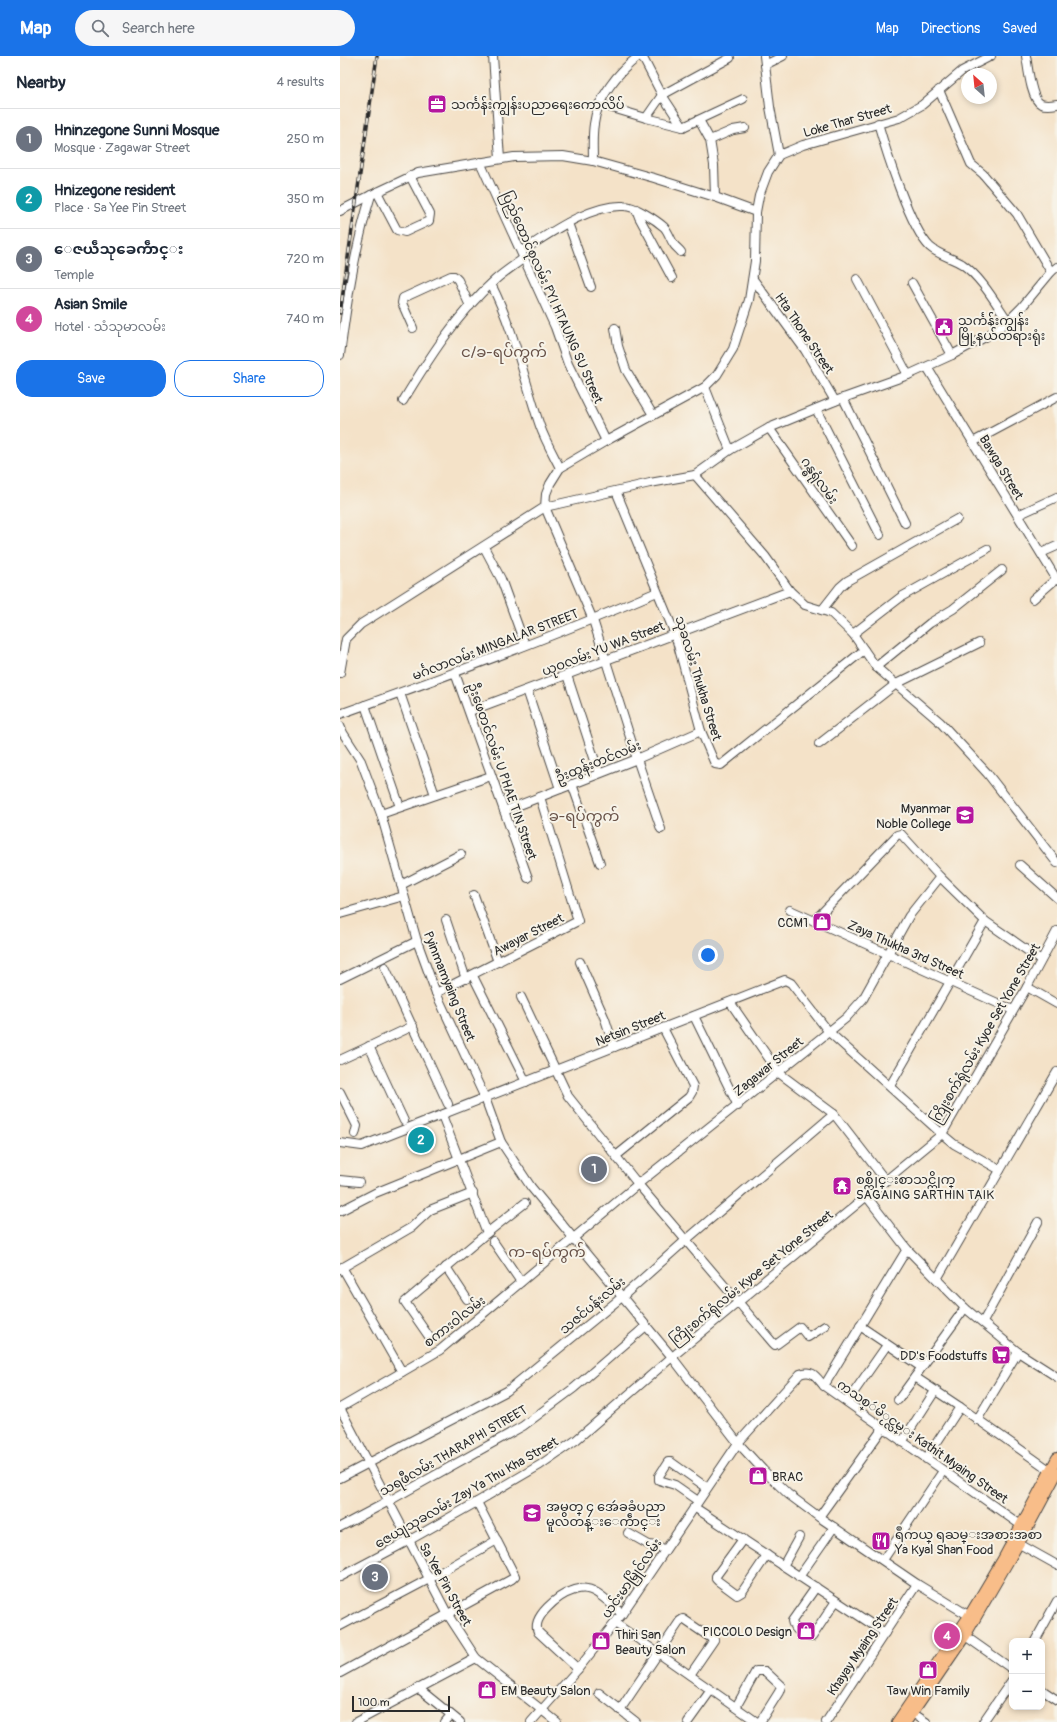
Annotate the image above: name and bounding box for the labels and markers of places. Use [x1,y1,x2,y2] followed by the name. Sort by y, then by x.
[426,93,448,115] office icon: သင်္ကန်းကျွန်းပညာရေးကောလိပ်
[451,96,625,116] place label: သင်္ကန်းကျွန်းပညာရေးကောလိပ်
[958,312,1045,346] place label: သင်္ကန်းကျွန်း မြို့နယ်တရားရုံး
[933,316,955,338] public building icon: သင်္ကန်းကျွန်း မြို့နယ်တရားရုံး
[876,801,952,832] place label: Myanmar Noble College
[954,804,976,826] school or university icon: Myanmar Noble College
[811,911,833,933] shop icon: CCM1
[778,915,808,931] place label: CCM1
[408,1125,434,1155] pin: 2
[581,1154,607,1184] pin: 1
[856,1171,994,1203] place label: စစ္ကိုင္းစာသင္တိုက္ SAGAING SARTHIN TAIK
[831,1175,853,1197] temple icon: စစ္ကိုင္းစာသင္တိုက္ SAGAING SARTHIN TAIK
[990,1344,1012,1366] supermarket icon: DD's Foodstuffs
[900,1348,987,1364] place label: DD's Foodstuffs
[747,1465,769,1487] shop icon: BRAC
[772,1469,803,1485] place label: BRAC
[546,1499,666,1532] place label: အမွတ္ ၄ အေဴခခံပညာ မူလတန္းေကဵာင္း
[521,1502,543,1524] school or university icon: အမွတ္ ၄ အေဴခခံပညာ မူလတန္းေကဵာင္း
[894,1526,1042,1558] place label: ရဳကယ္ ရႀမ္းအစားအစာ Ya Kyal Shan Food
[870,1530,892,1552] restaurant icon: ရဳကယ္ ရႀမ္းအစားအစာ Ya Kyal Shan Food
[362,1562,388,1592] pin: 3
[795,1620,817,1642] shop icon: PICCOLO Design
[934,1621,960,1651] pin: 4
[702,1624,792,1640] place label: PICCOLO Design
[615,1627,686,1658] place label: Thiri San Beauty Salon
[590,1630,612,1652] shop icon: Thiri San Beauty Salon
[917,1659,939,1681] shop icon: Taw Win Family
[476,1679,498,1701] shop icon: EM Beauty Salon
[501,1683,591,1699] place label: EM Beauty Salon
[886,1683,970,1699] place label: Taw Win Family

